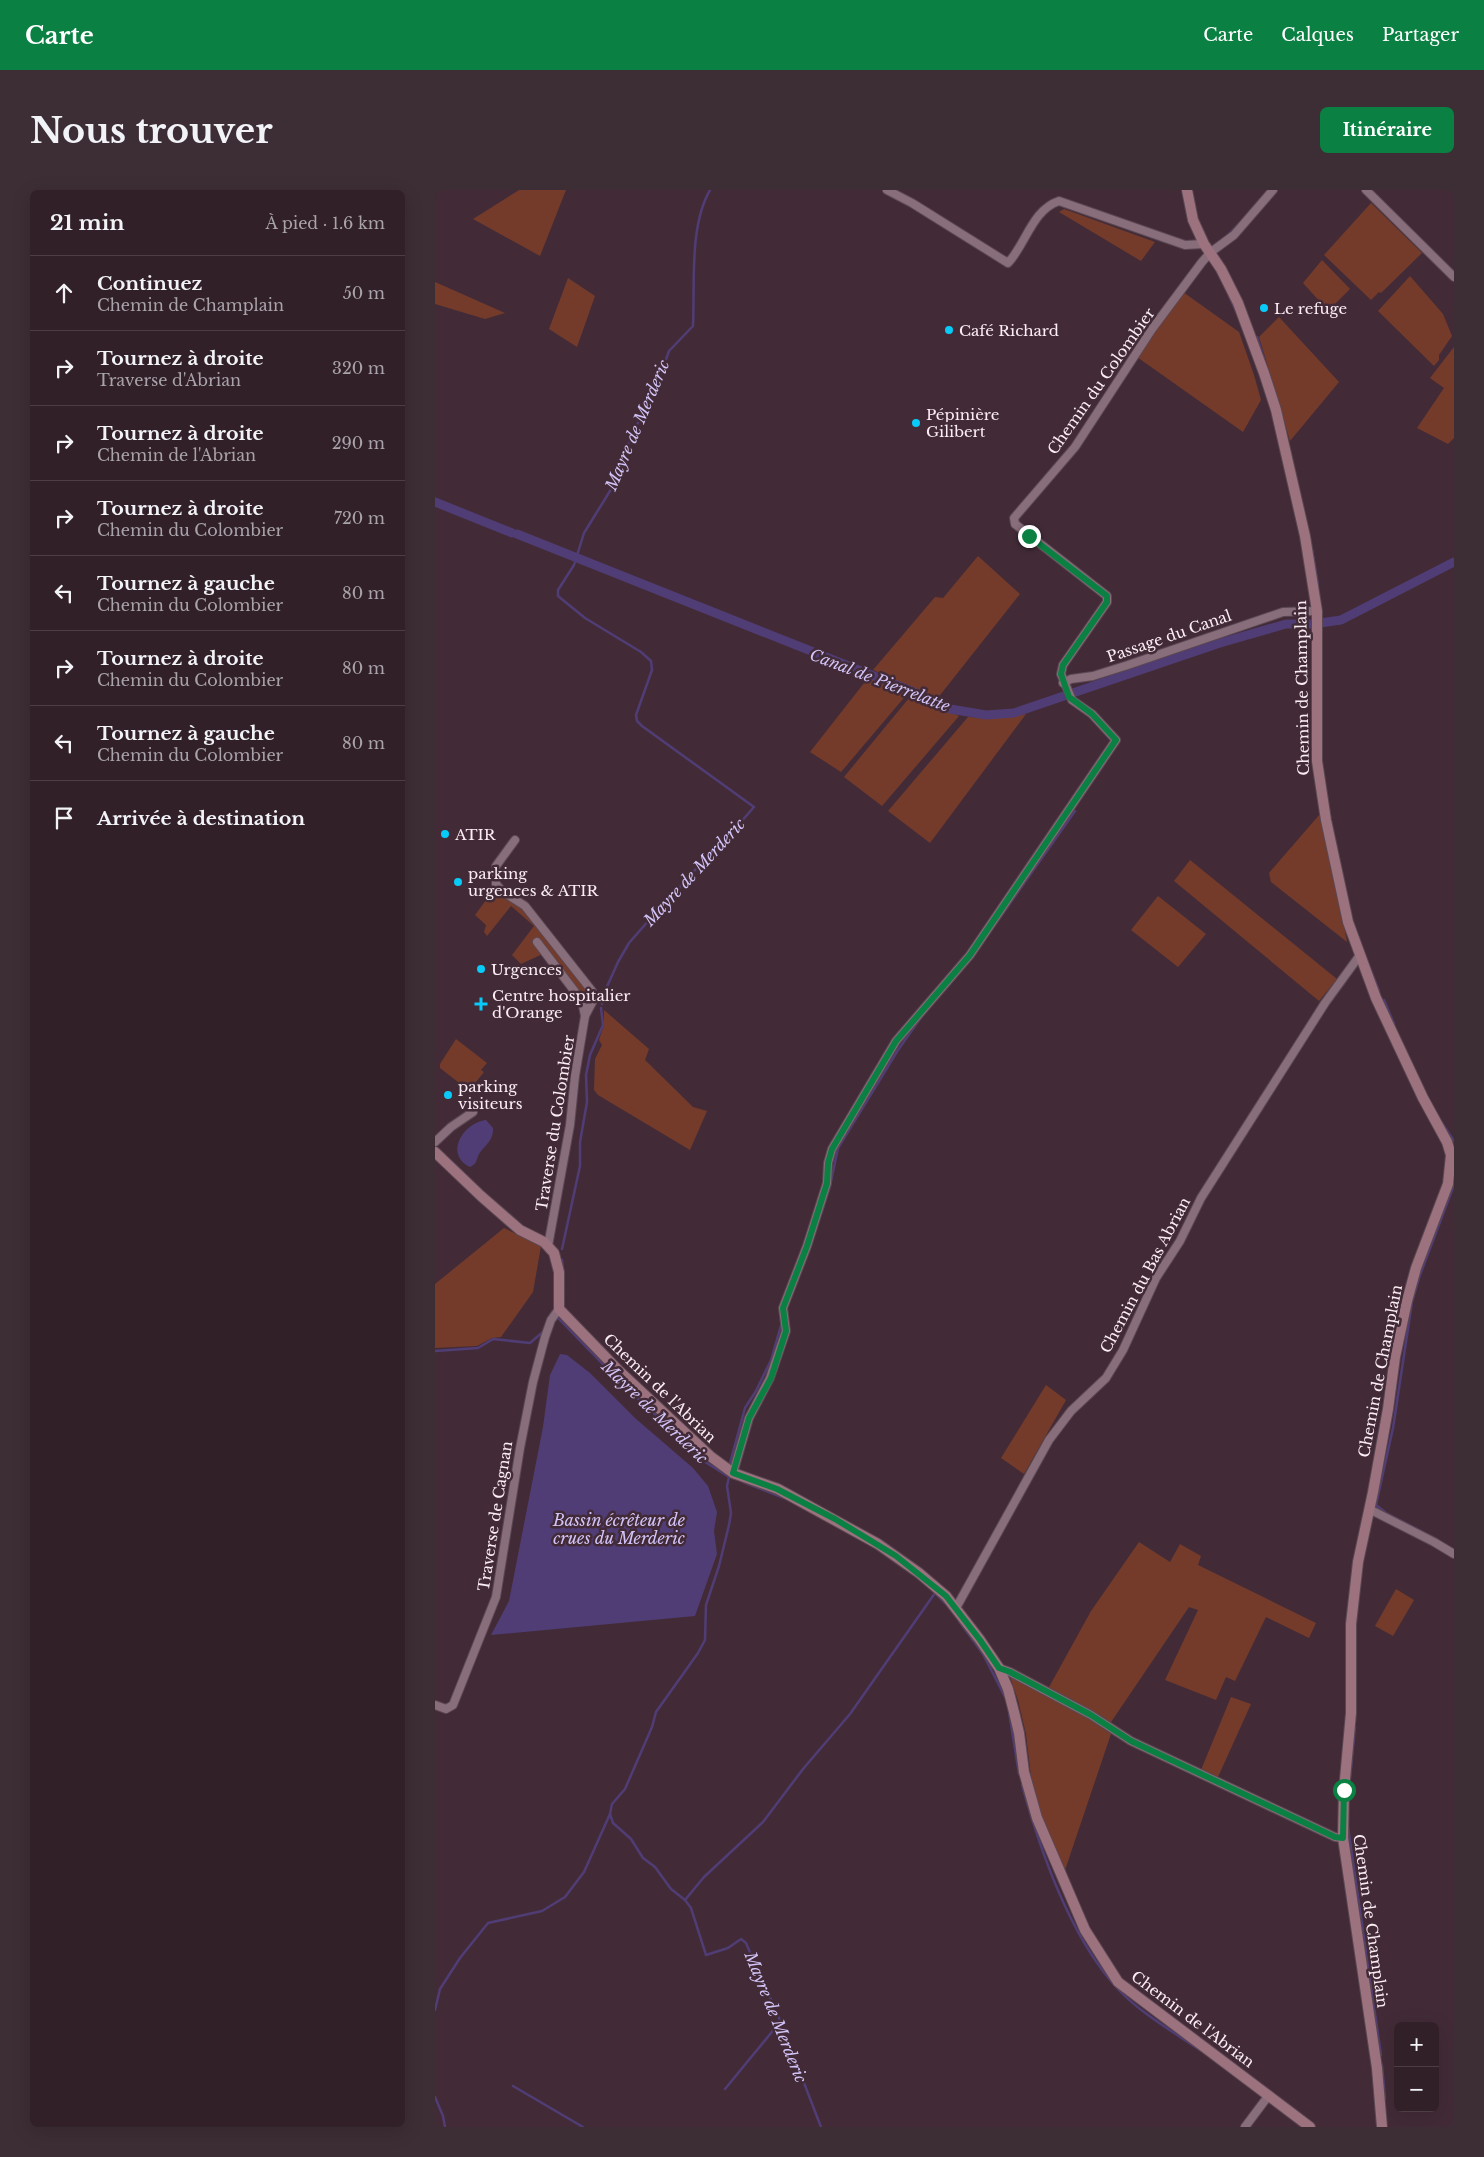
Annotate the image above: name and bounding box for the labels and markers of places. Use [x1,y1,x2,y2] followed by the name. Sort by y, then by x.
[1274,299,1347,318] place label: Le refuge
[1258,302,1270,314] marker: Le refuge
[959,321,1059,340] place label: Café Richard
[943,324,955,336] marker: Café Richard
[926,405,999,441] place label: Pépinière Gilibert
[910,417,922,429] marker: Pépinière Gilibert
[454,825,497,844] place label: ATIR
[439,828,451,840] marker: ATIR
[468,864,599,900] place label: parking urgences & ATIR
[452,876,464,888] marker: parking urgences & ATIR
[491,960,562,979] place label: Urgences
[475,963,487,975] marker: Urgences
[492,986,631,1022] place label: Centre hospitalier d'Orange
[474,997,488,1011] marker: Centre hospitalier d'Orange
[458,1077,523,1113] place label: parking visiteurs
[442,1089,454,1101] marker: parking visiteurs

